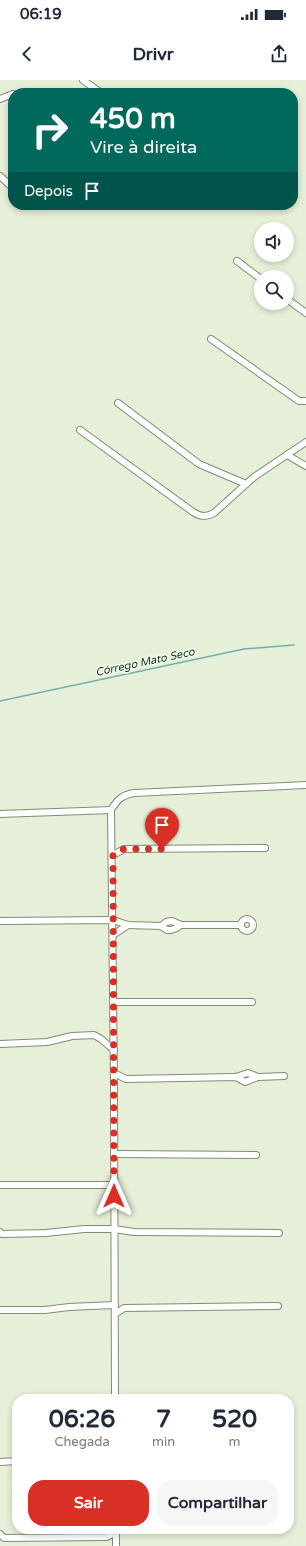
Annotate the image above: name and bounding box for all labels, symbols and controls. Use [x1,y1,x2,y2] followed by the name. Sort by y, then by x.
[20,5,62,23] text: 06:19
[16,43,38,65] icon: back
[132,43,174,65] text: Drivr
[268,43,290,65] icon: share
[90,102,176,136] text: 450 m
[24,104,76,156] icon: right
[90,136,197,158] text: Vire à direita
[81,180,103,202] icon: arrive
[24,182,73,200] text: Depois
[254,222,294,310] map controls
[254,222,294,262] button: sound
[254,270,294,310] button: search
[94,645,197,679] water label: Córrego Mato Seco
[145,808,179,849] pin
[151,814,173,836] icon: arrive
[93,1175,135,1217] position arrow
[49,1405,115,1434] text: 06:26
[156,1405,171,1434] text: 7
[212,1405,257,1434] text: 520
[54,1434,110,1450] text: Chegada
[152,1434,175,1450] text: min
[229,1434,241,1450] text: m
[28,1480,149,1526] button: Sair
[157,1480,278,1526] button: Compartilhar

